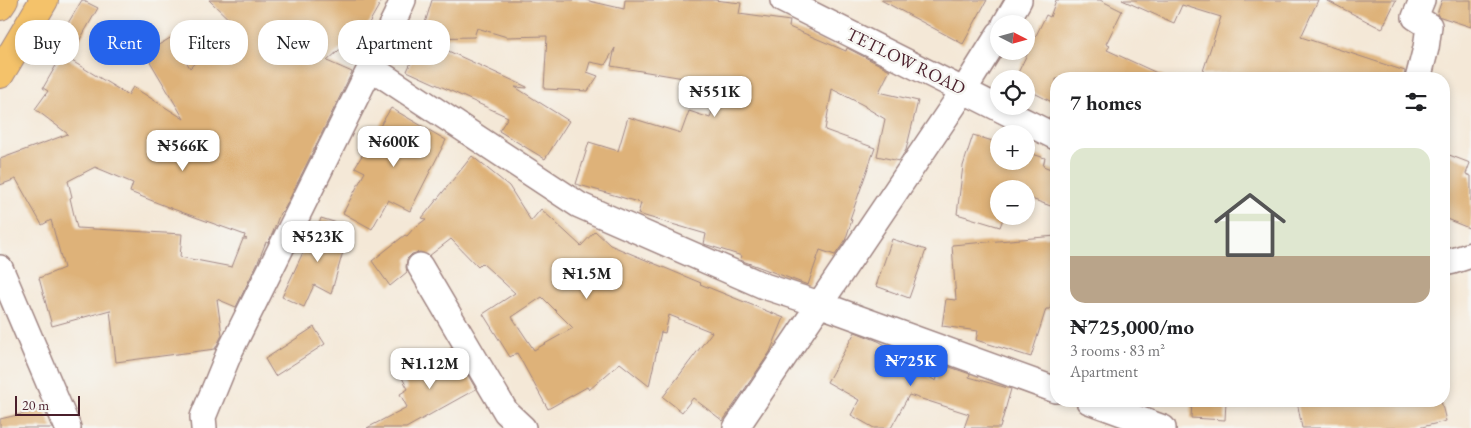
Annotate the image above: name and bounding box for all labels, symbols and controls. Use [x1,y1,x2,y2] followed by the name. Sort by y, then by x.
[990,15,1035,60] north arrow
[990,15,1035,225] map controls
[15,20,79,65] chip: Buy
[89,20,160,65] chip: Rent
[170,20,248,65] chip: Filters
[258,20,328,65] chip: New
[338,20,450,65] chip: Apartment
[843,22,970,99] street label: TETLOW ROAD
[990,70,1035,115] button: locate
[680,76,750,118] pin: ₦551K
[690,81,740,102] text: ₦551K
[1402,88,1430,116] icon: filters
[1070,89,1142,116] text: 7 homes
[990,125,1035,170] button: +
[359,126,429,168] pin: ₦600K
[148,130,218,172] pin: ₦566K
[369,131,419,152] text: ₦600K
[158,135,208,156] text: ₦566K
[990,180,1035,225] button: −
[1205,180,1295,270] icon: home
[283,220,353,263] pin: ₦523K
[293,226,343,247] text: ₦523K
[552,258,622,300] pin: ₦1.5M
[563,263,611,284] text: ₦1.5M
[1070,313,1194,340] text: ₦725,000/mo
[1070,340,1165,361] text: 3 rooms · 83 m²
[876,344,946,387] pin: ₦725K
[389,348,471,390] pin: ₦1.12M
[886,350,936,371] text: ₦725K
[401,353,459,374] text: ₦1.12M
[1070,361,1138,382] text: Apartment
[15,393,80,416] scale bar
[22,396,49,414] text: 20 m

